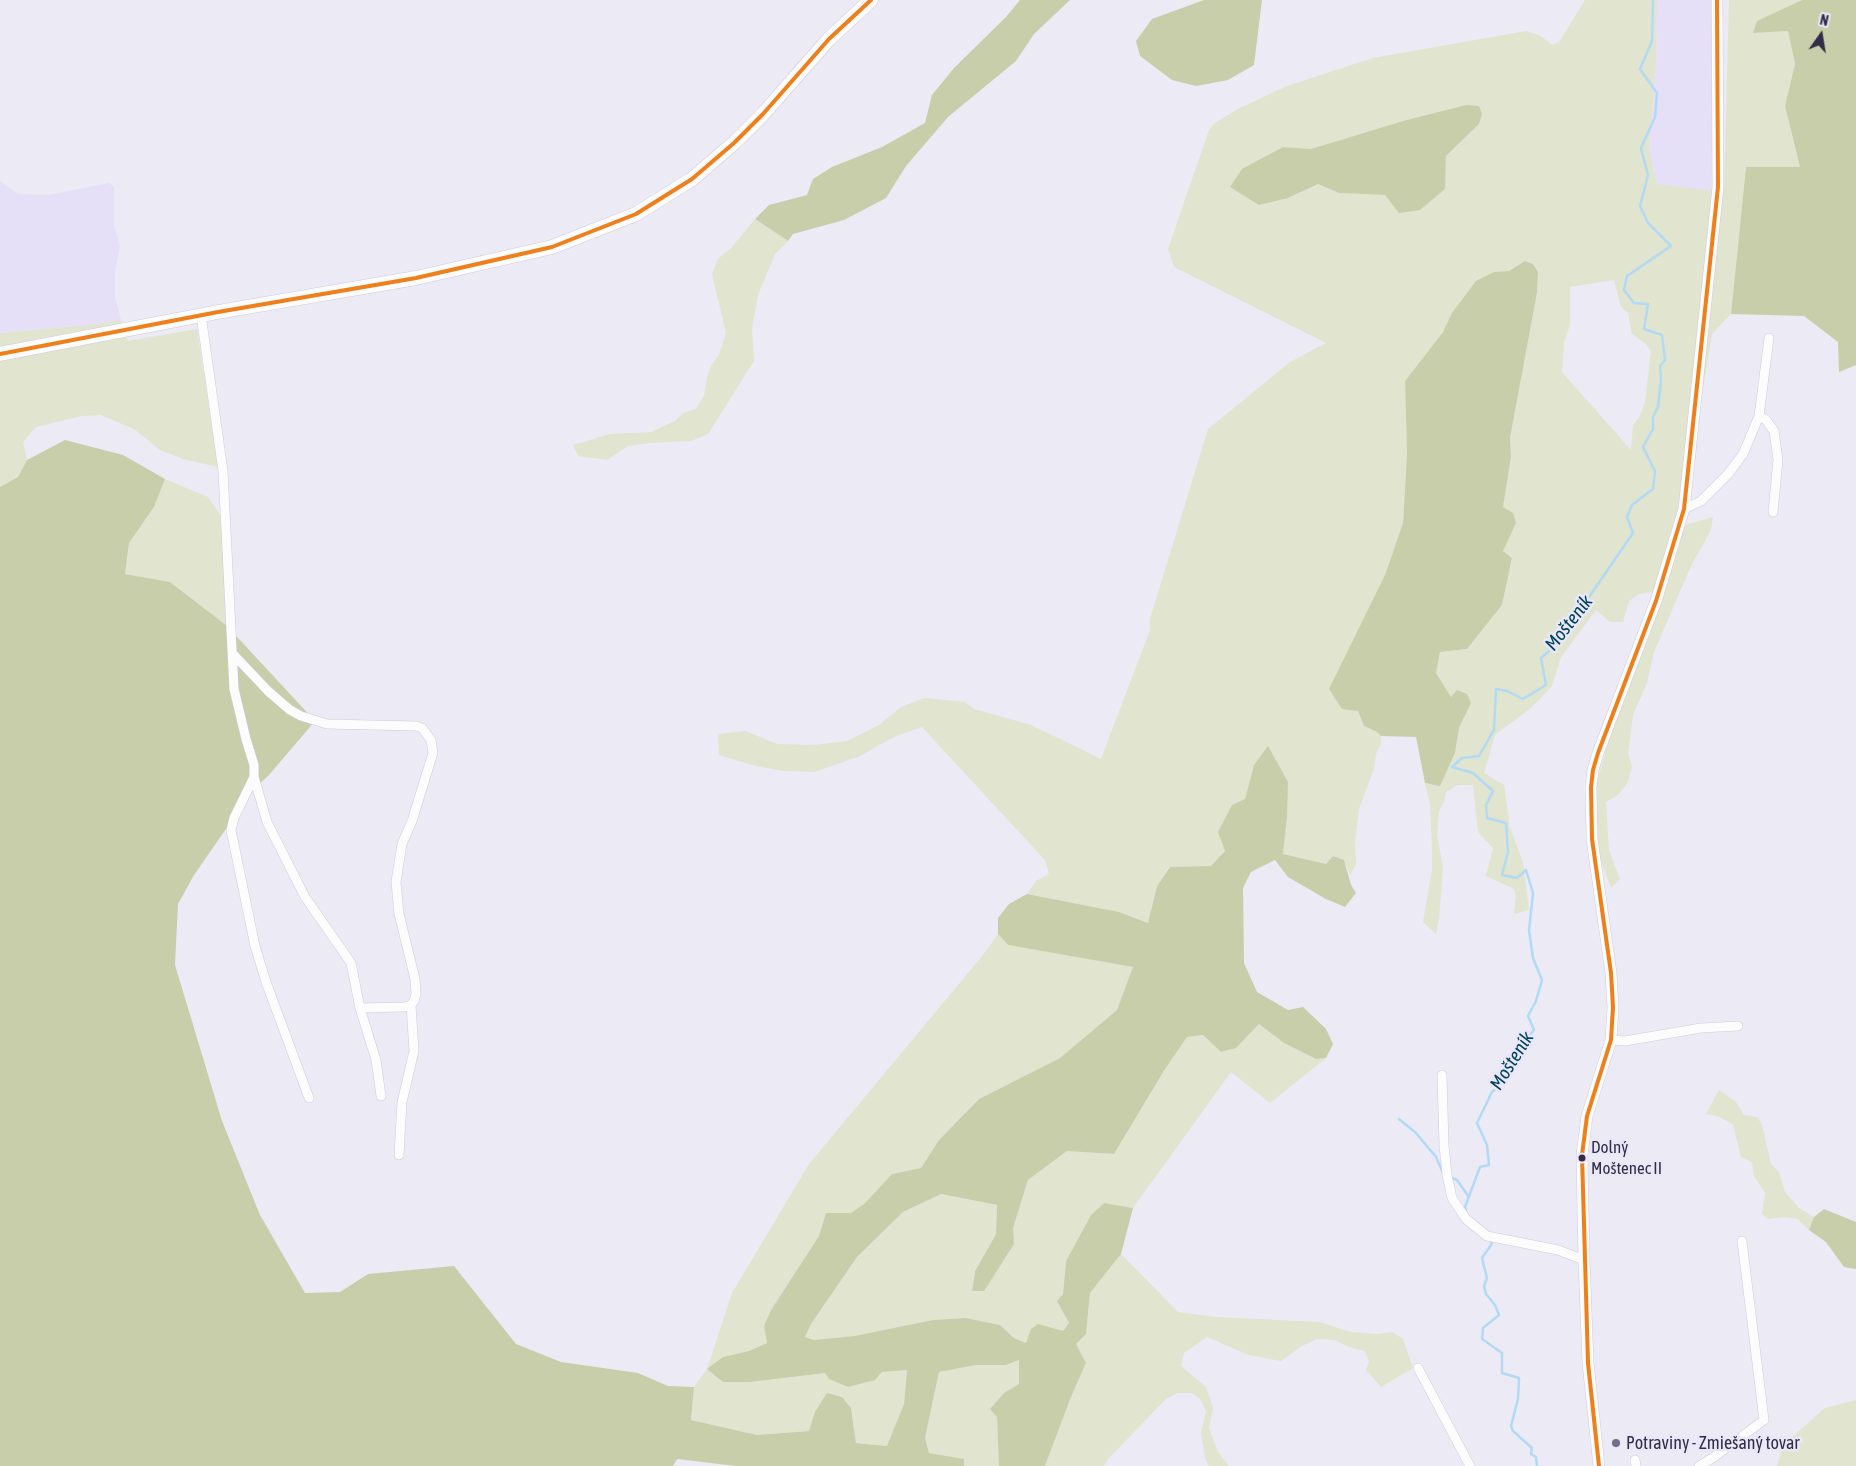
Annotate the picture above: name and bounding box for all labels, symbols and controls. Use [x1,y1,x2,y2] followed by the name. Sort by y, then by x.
[1796,10,1846,60] north arrow
[1819,12,1830,29] text: N
[1540,591,1598,655] water label: Mošteník
[1485,1028,1539,1094] water label: Mošteník
[1591,1138,1662,1178] place label: Dolný Moštenec II
[1577,1153,1587,1163] marker: Dolný Moštenec II
[1626,1432,1800,1454] place label: Potraviny - Zmiešaný tovar
[1610,1437,1622,1449] marker: Potraviny - Zmiešaný tovar

